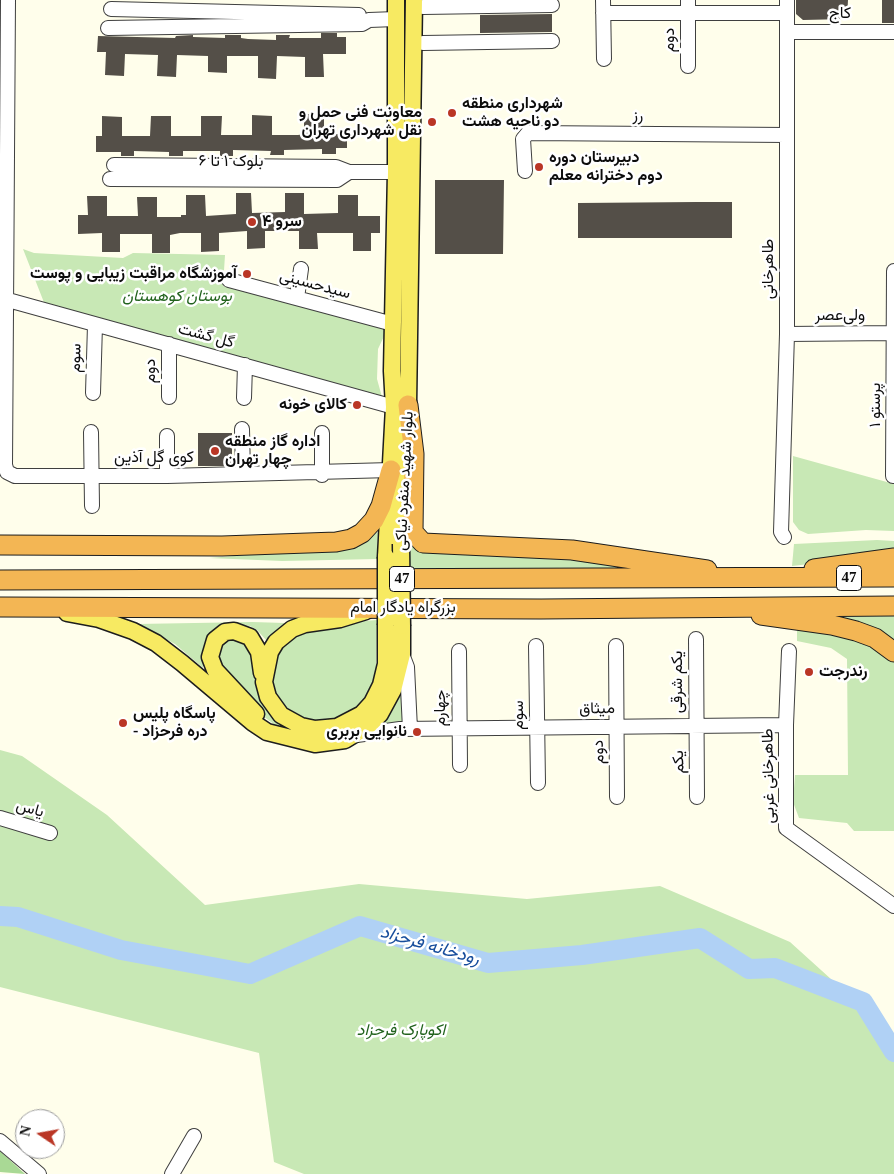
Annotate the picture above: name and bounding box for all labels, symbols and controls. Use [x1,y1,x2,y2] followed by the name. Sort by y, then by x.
[829,4,851,24] street label: کاج
[660,28,680,52] street label: دوم
[462,94,563,132] place label: شهرداری منطقه دو ناحیه هشت
[299,103,422,141] place label: معاونت فنی حمل و نقل شهرداری تهران
[632,106,644,126] street label: رز
[446,107,458,119] marker: شهرداری منطقه دو ناحیه هشت
[426,116,438,128] marker: معاونت فنی حمل و نقل شهرداری تهران
[549,148,663,186] place label: دبیرستان دوره دوم دخترانه معلم
[199,152,263,172] street label: بلوک ۱ تا ۶
[533,161,545,173] marker: دبیرستان دوره دوم دخترانه معلم
[262,212,302,232] place label: سرو ۴
[246,216,258,228] marker: سرو ۴
[759,239,779,299] street label: طاهرخانی
[30,264,237,284] place label: آموزشگاه مراقبت زیبایی و پوست
[277,266,353,304] street label: سیدحسینی
[241,268,253,280] marker: آموزشگاه مراقبت زیبایی و پوست
[122,287,232,307] park label: بوستان کوهستان
[815,306,865,326] street label: ولی‌عصر
[176,319,236,353] street label: گل گشت
[66,343,86,373] street label: سوم
[141,359,161,383] street label: دوم
[866,383,886,427] street label: پرستو ۱
[279,395,347,415] place label: کالای خونه
[351,399,363,411] marker: کالای خونه
[392,411,418,551] street label: بلوار شهید منفرد نیاکی
[225,432,320,470] place label: اداره گاز منطقه چهار تهران
[209,445,221,457] marker: اداره گاز منطقه چهار تهران
[114,448,194,468] street label: کوی گل آذین
[390,566,414,592] road number: 47
[836,566,862,590] road number: 47
[350,598,456,618] street label: بزرگراه یادگار امام
[668,651,688,713] street label: یکم شرقی
[819,662,868,682] place label: رندرجت
[803,666,815,678] marker: رندرجت
[431,690,451,726] street label: چهارم
[579,699,615,719] street label: میثاق
[509,700,529,730] street label: سوم
[133,704,216,742] place label: پاسگاه پلیس - دره فرحزاد
[117,717,129,729] marker: پاسگاه پلیس - دره فرحزاد
[326,722,407,742] place label: نانوایی بربری
[411,726,423,738] marker: نانوایی بربری
[759,728,779,824] street label: طاهرخانی غربی
[589,740,609,764] street label: دوم
[669,750,689,774] street label: یکم
[14,796,46,822] street label: یاس
[378,921,482,971] water label: رودخانه فرحزاد
[357,1021,445,1041] park label: اکوپارک فرحزاد
[15,1109,65,1159] north arrow
[17,1124,34,1137] text: N

